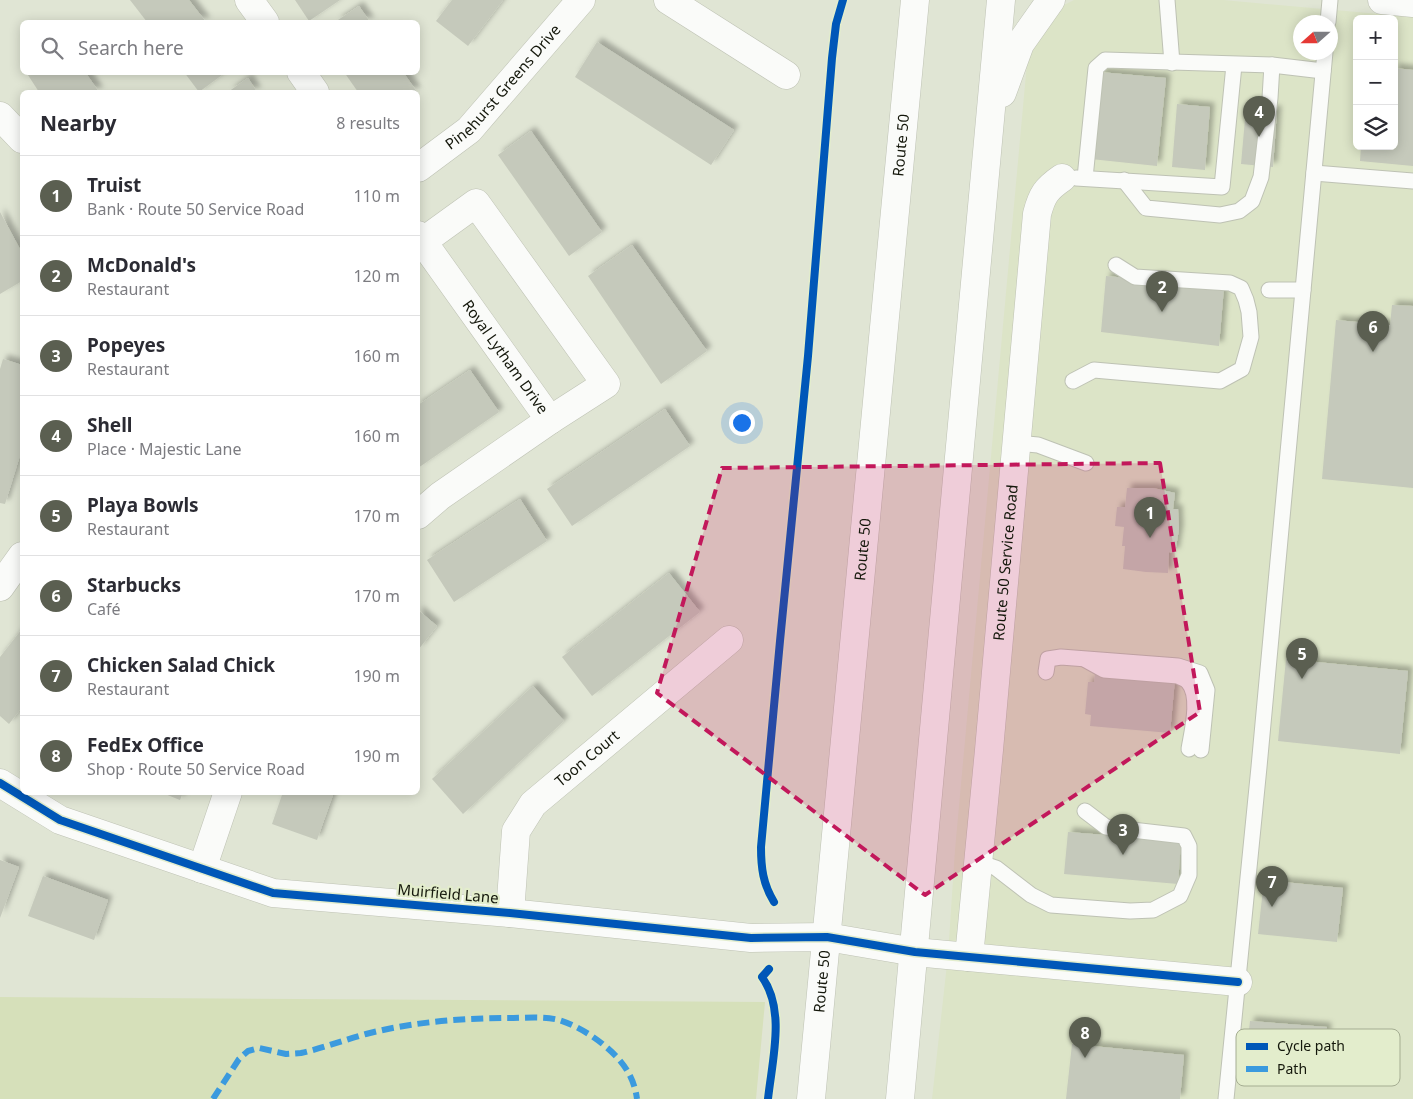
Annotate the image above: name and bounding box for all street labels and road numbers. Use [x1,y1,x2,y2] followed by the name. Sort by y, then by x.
[441,20,565,153] street label: Pinehurst Greens Drive
[887,113,913,177] street label: Route 50
[458,295,553,418] street label: Royal Lytham Drive
[988,484,1022,642] street label: Route 50 Service Road
[849,517,875,582] street label: Route 50
[550,725,624,790] street label: Toon Court
[397,879,499,907] street label: Muirfield Lane
[808,949,834,1014] street label: Route 50

